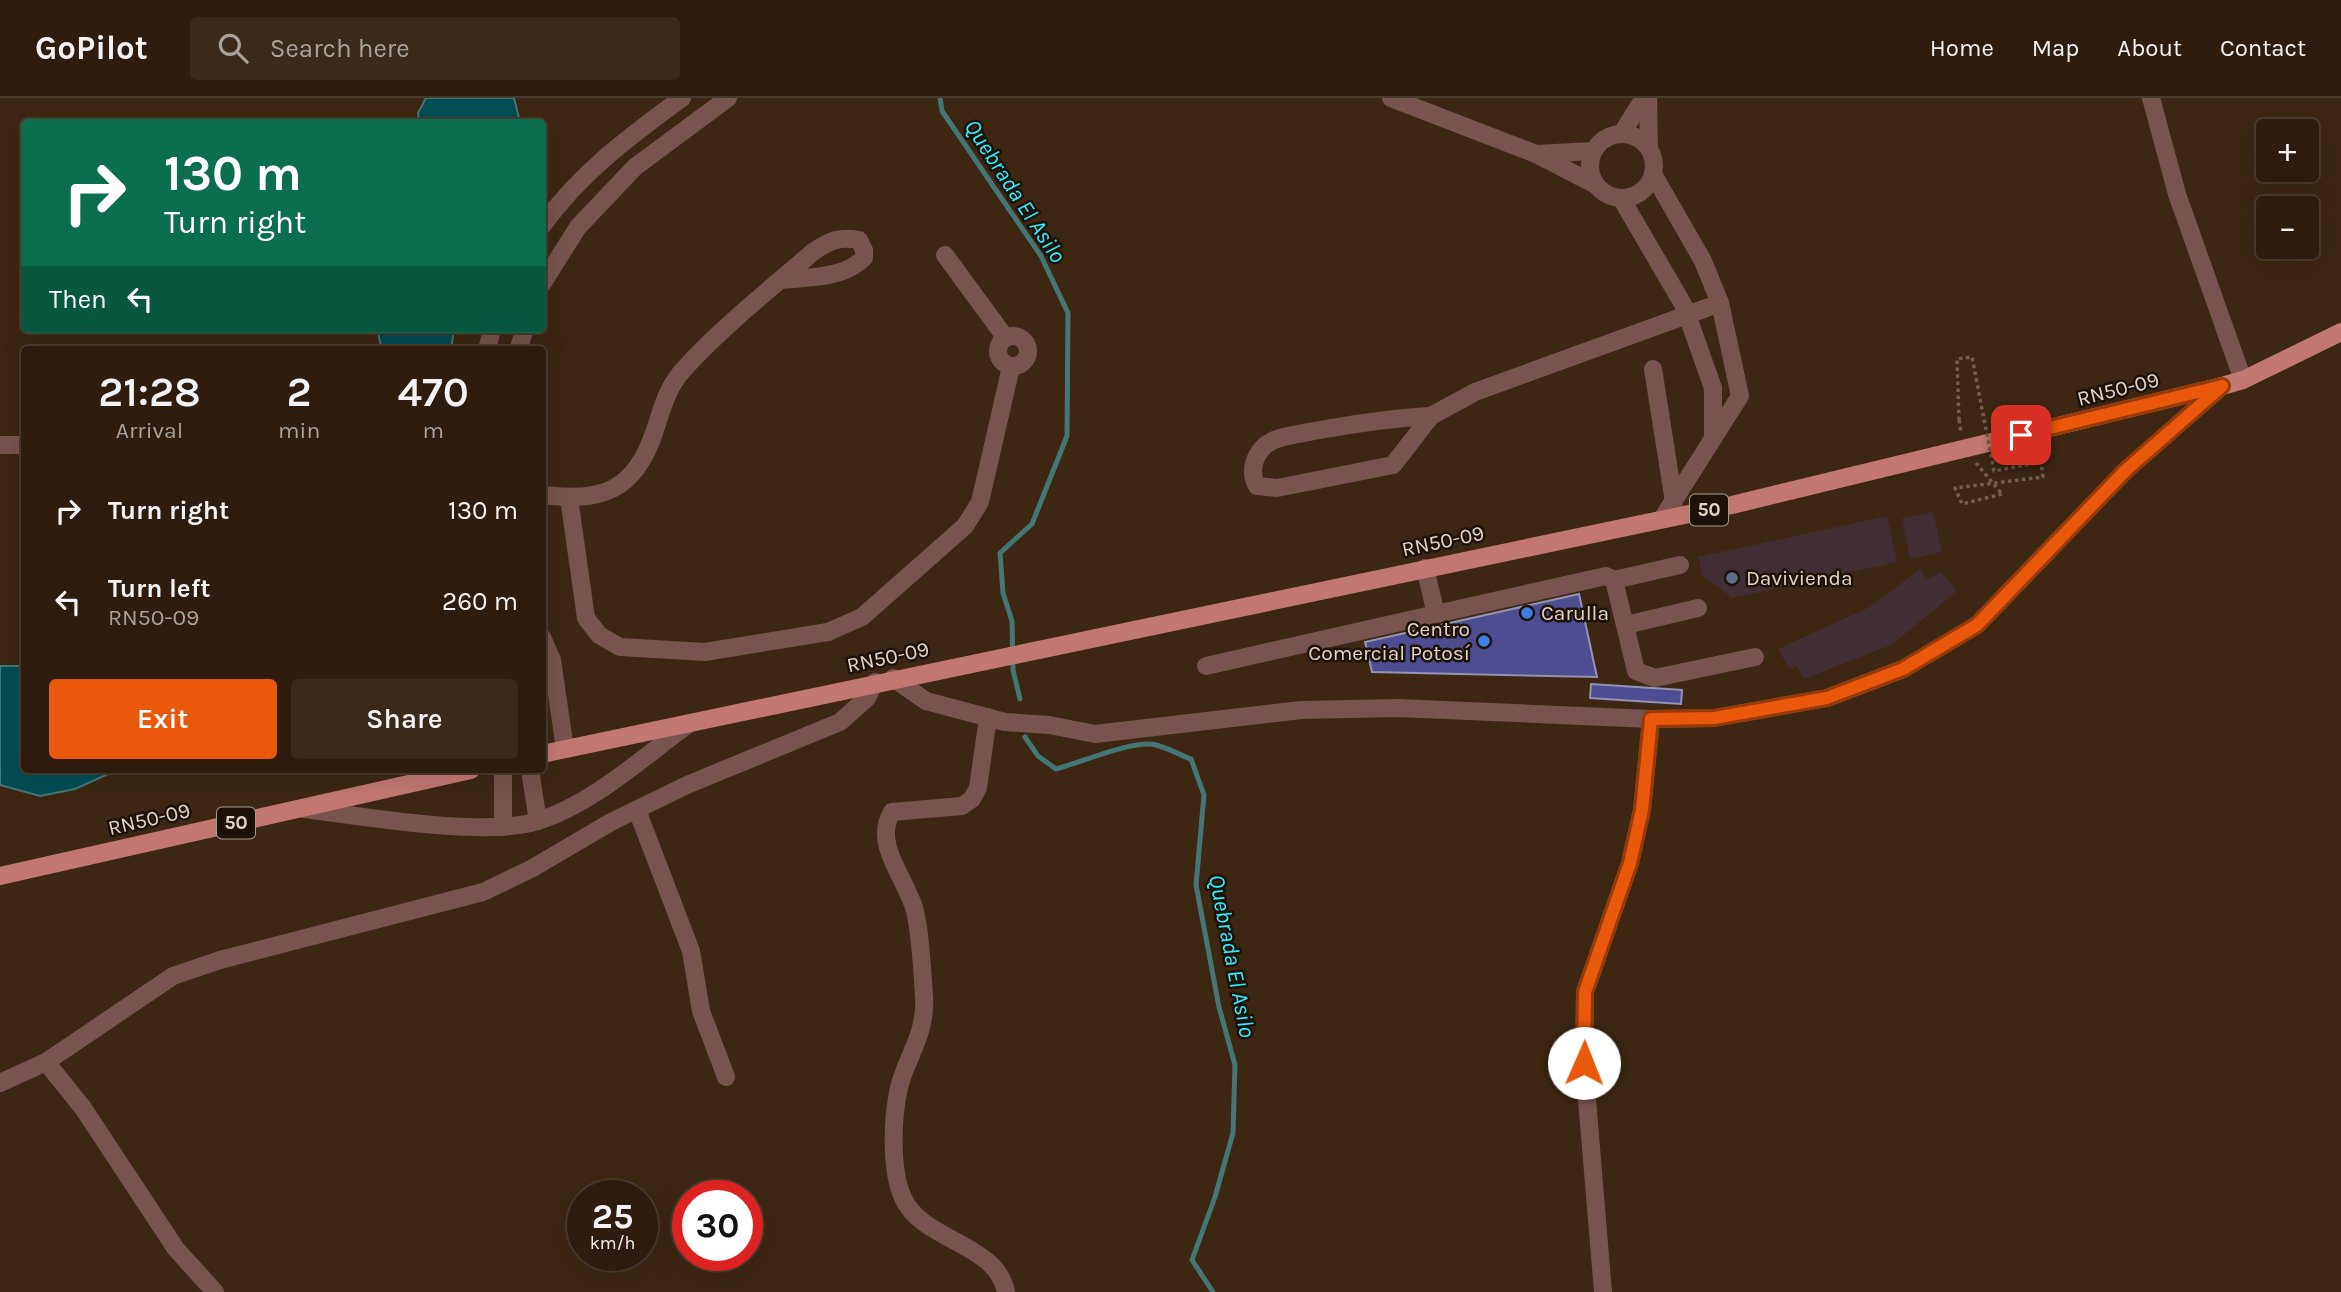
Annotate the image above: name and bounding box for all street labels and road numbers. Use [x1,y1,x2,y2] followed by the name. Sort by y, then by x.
[2075,367,2161,411] street label: RN50-09
[1690,494,1728,526] road number: 50
[1400,521,1486,561] street label: RN50-09
[845,637,931,677] street label: RN50-09
[106,798,192,840] street label: RN50-09
[217,808,255,838] road number: 50

